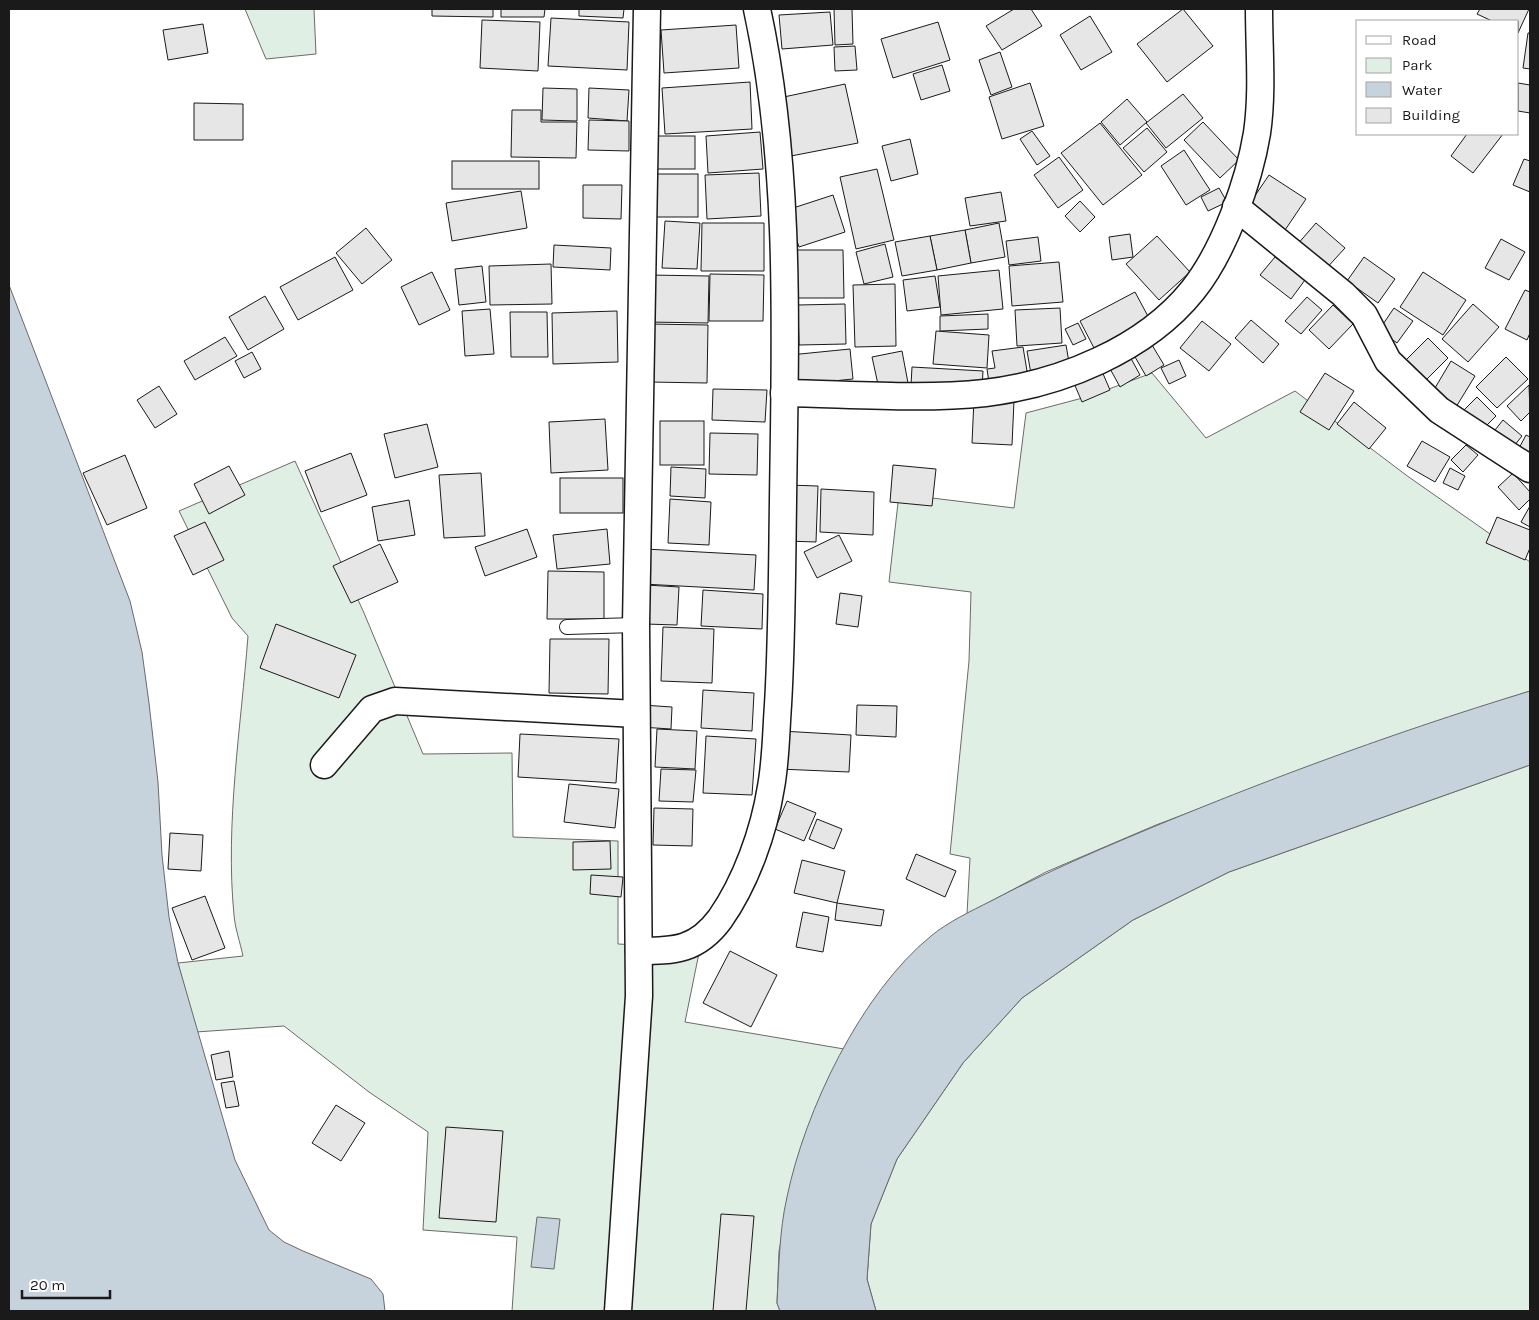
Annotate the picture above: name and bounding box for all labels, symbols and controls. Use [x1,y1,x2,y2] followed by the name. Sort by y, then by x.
[1356,20,1519,135] legend
[1402,31,1437,49] text: Road
[1402,56,1432,74] text: Park
[1402,81,1443,99] text: Water
[1402,106,1460,124] text: Building
[22,1268,110,1300] scale bar
[30,1276,65,1294] text: 20 m

